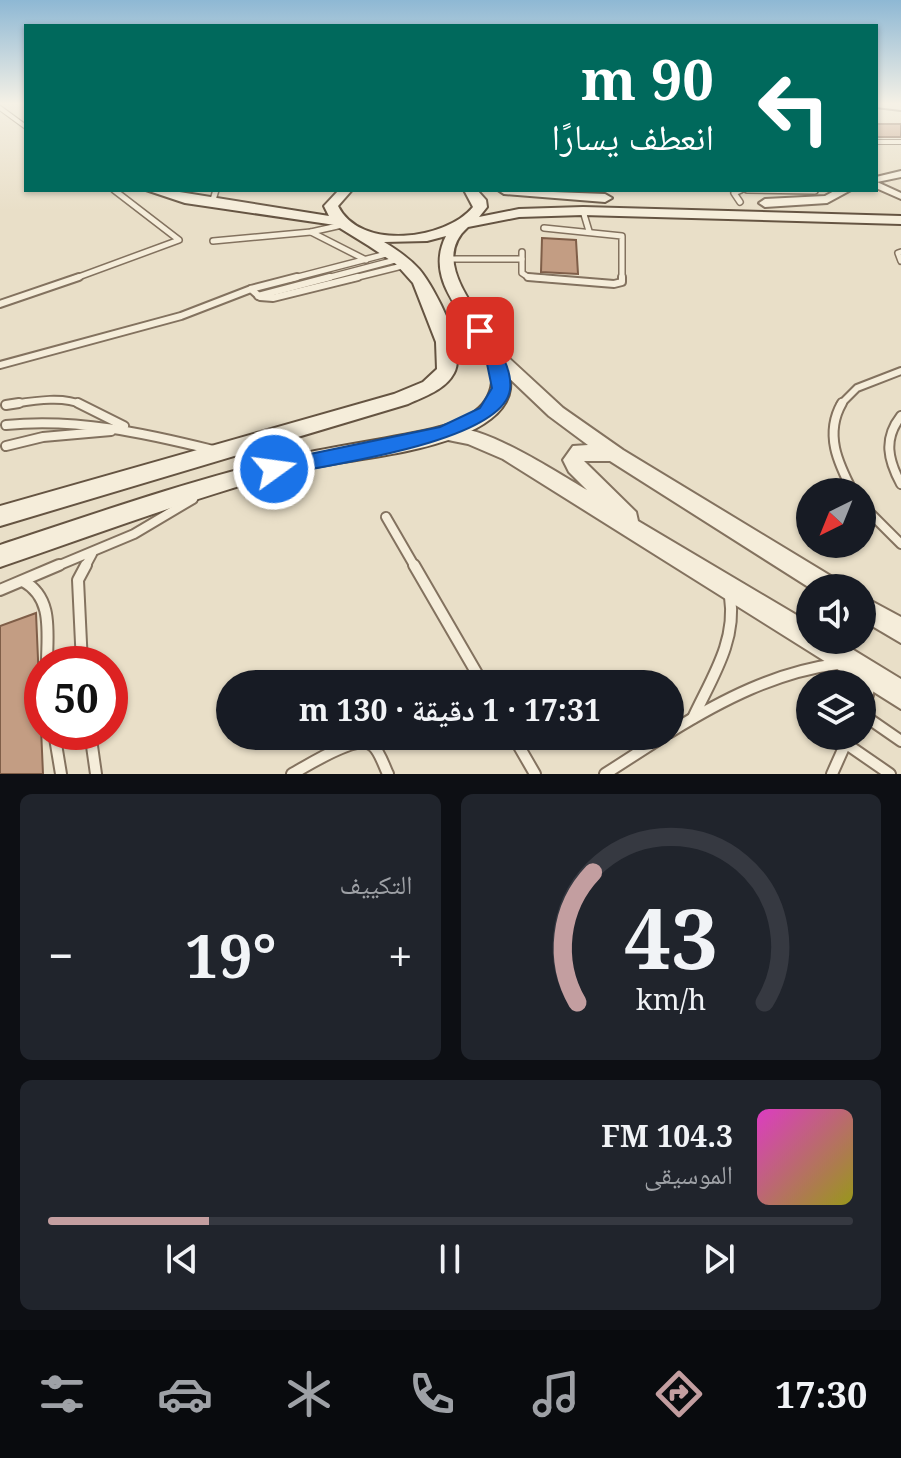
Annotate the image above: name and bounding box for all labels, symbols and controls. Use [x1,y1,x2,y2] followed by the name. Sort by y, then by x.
[581,40,714,116] text: 90 m
[742,56,846,160] icon: left
[551,112,714,161] text: انعطف يسارًا
[446,297,514,365] pin
[458,309,502,353] icon: arrive
[232,427,316,511] position arrow
[796,478,876,558] north arrow
[796,478,876,750] map controls
[796,574,876,654] button: sound
[24,646,128,750] speed limit sign: 50
[796,670,876,750] button: layers
[299,689,601,730] text: 17:31 · 1 دقيقة · 130 m
[340,866,413,902] text: التكييف
[624,880,718,993] text: 43
[185,914,277,996] text: 19°
[48,925,73,985] text: −
[388,925,413,985] text: +
[636,979,706,1018] text: km/h
[601,1115,733,1156] text: 104.3 FM
[644,1156,733,1192] text: الموسيقى
[160,1237,204,1281] icon: previous
[428,1237,472,1281] icon: pause
[697,1237,741,1281] icon: next
[34,1366,90,1422] icon: filters
[157,1366,213,1422] icon: car
[281,1366,337,1422] icon: climate
[404,1366,460,1422] icon: phone
[528,1366,584,1422] icon: music
[651,1366,707,1422] icon: directions
[775,1370,867,1419] text: 17:30

